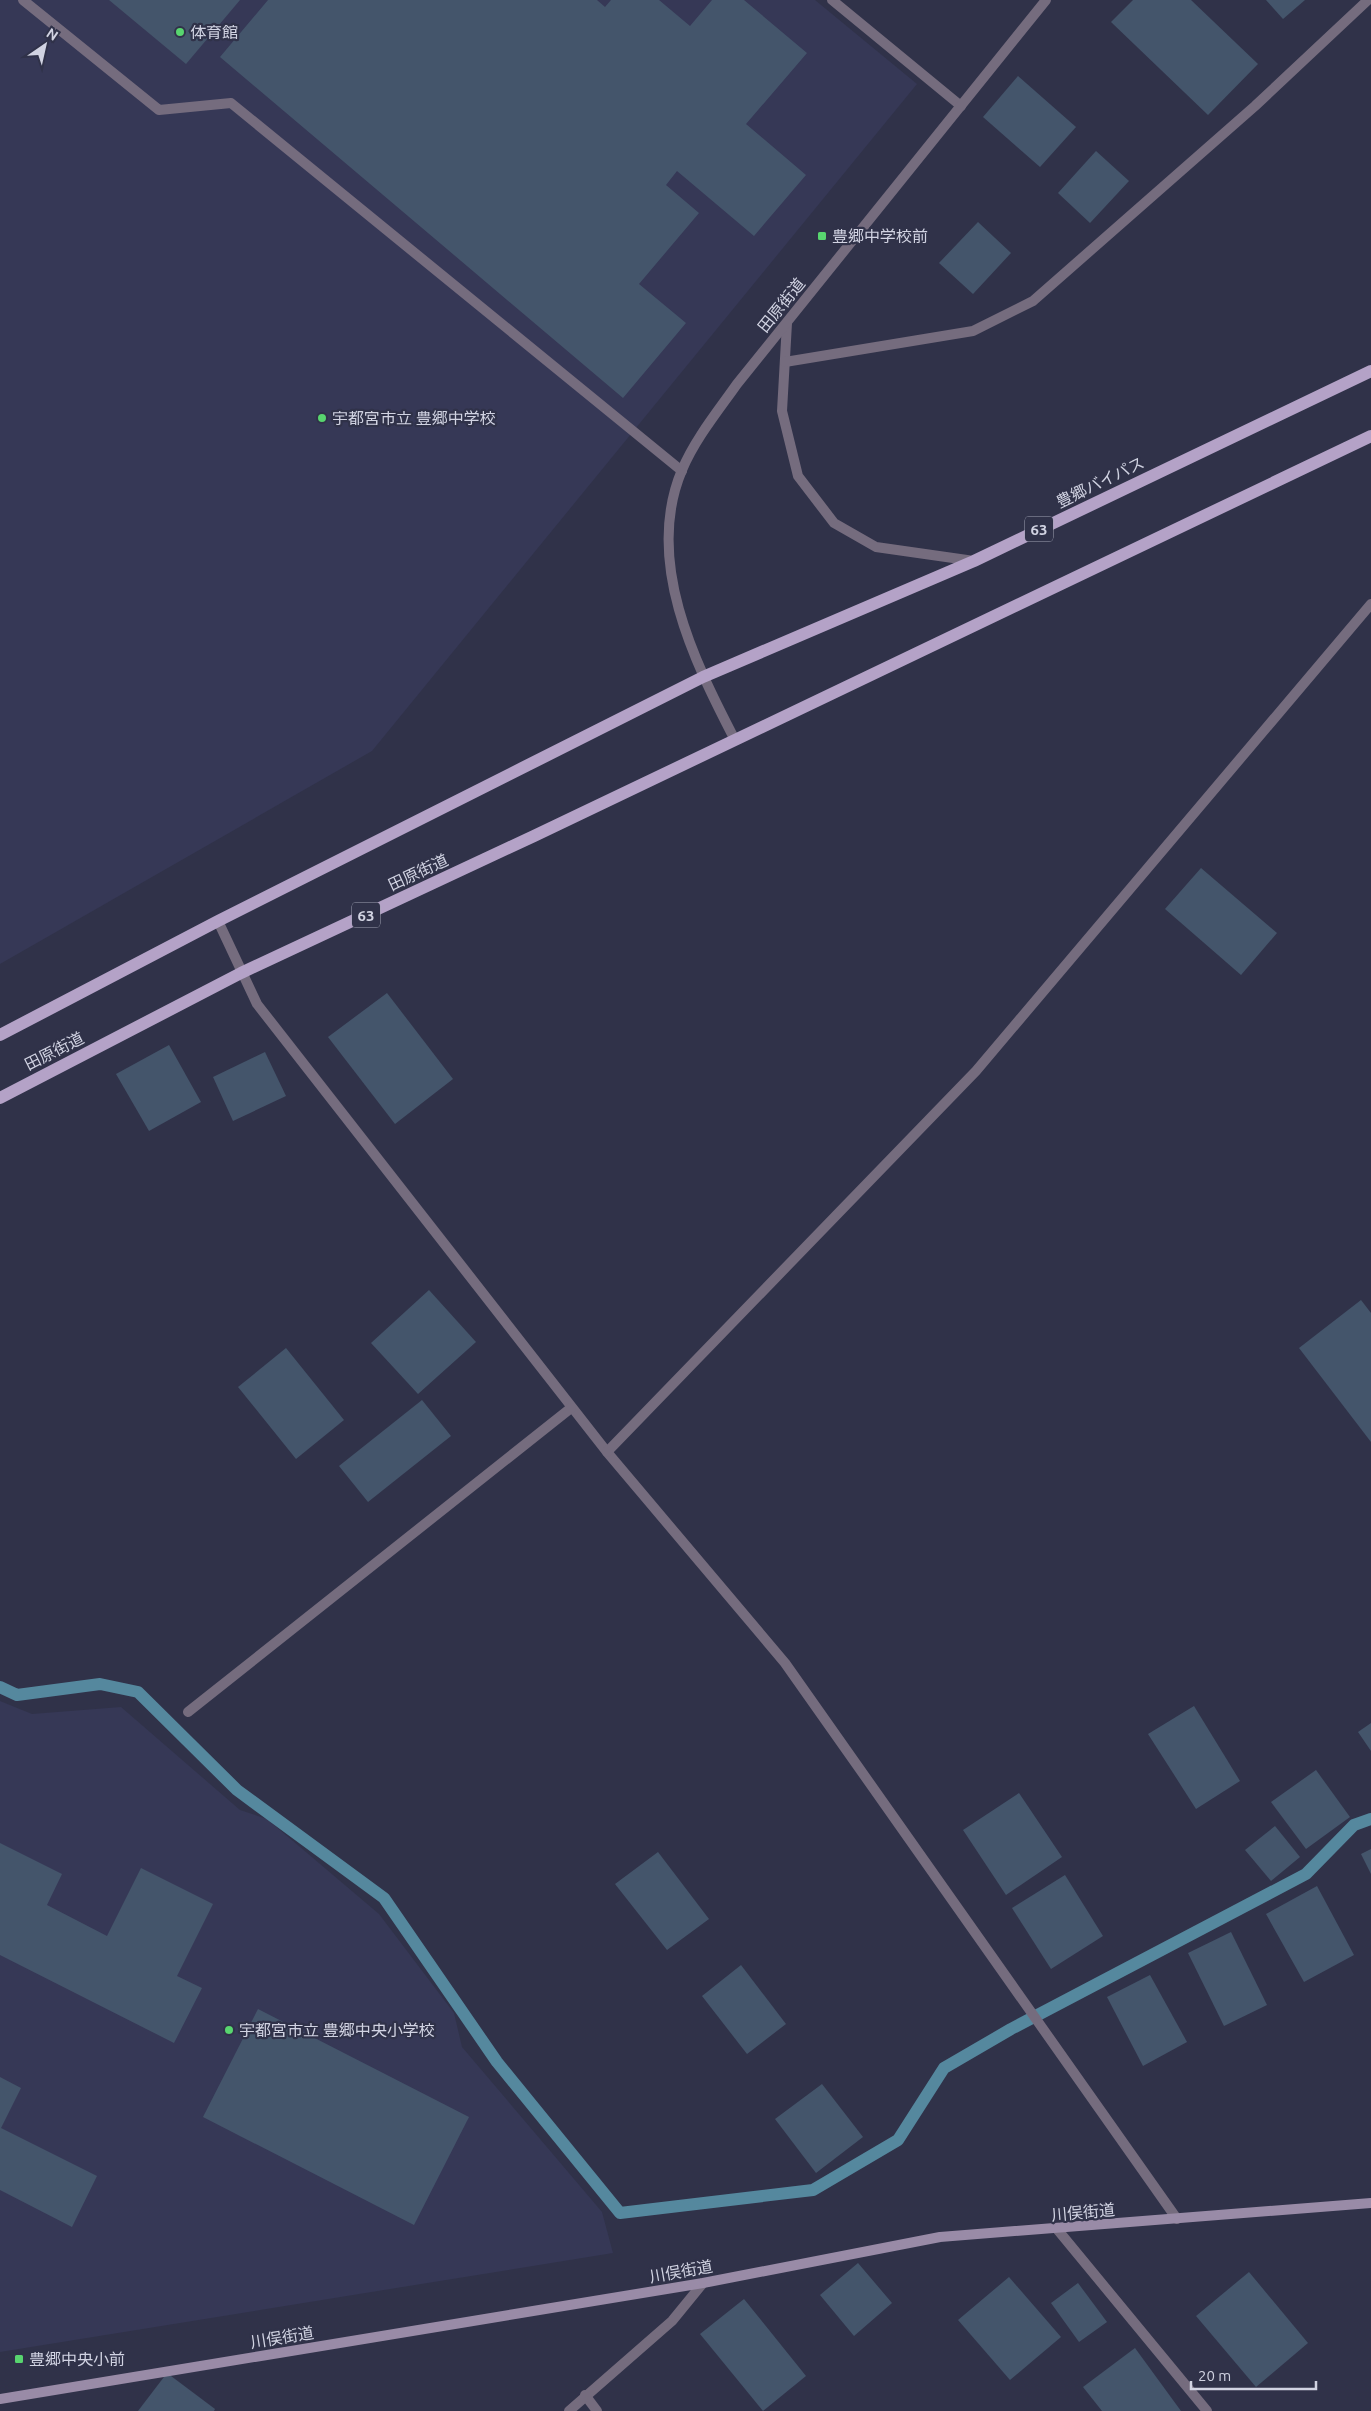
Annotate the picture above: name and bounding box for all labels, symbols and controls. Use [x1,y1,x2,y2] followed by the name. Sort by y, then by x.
[20,20,70,70] north arrow
[190,23,238,41] place label: 体育館
[43,25,61,44] text: N
[174,26,186,38] marker: 体育館
[832,227,928,245] place label: 豊郷中学校前
[816,230,828,242] marker: 豊郷中学校前
[754,274,808,336] street label: 田原街道
[332,409,496,427] place label: 宇都宮市立 豊郷中学校
[316,412,328,424] marker: 宇都宮市立 豊郷中学校
[1053,453,1147,511] street label: 豊郷バイパス
[1025,516,1053,542] road number: 63
[385,850,451,894] street label: 田原街道
[352,902,380,928] road number: 63
[21,1028,87,1074] street label: 田原街道
[239,2021,435,2039] place label: 宇都宮市立 豊郷中央小学校
[223,2024,235,2036] marker: 宇都宮市立 豊郷中央小学校
[1050,2200,1116,2224] street label: 川俣街道
[648,2257,714,2285] street label: 川俣街道
[249,2323,315,2351] street label: 川俣街道
[29,2350,125,2368] place label: 豊郷中央小前
[13,2353,25,2365] marker: 豊郷中央小前
[1191,2358,1316,2390] scale bar
[1198,2367,1231,2384] text: 20 m

